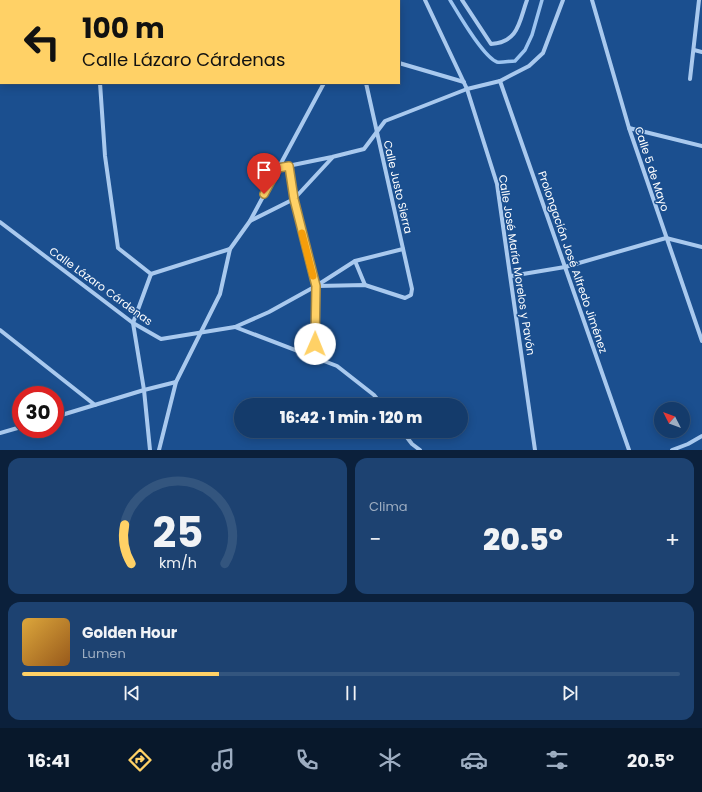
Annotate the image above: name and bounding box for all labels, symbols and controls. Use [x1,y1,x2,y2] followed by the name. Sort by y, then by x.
[82,9,165,48] text: 100 m
[16,16,68,68] icon: left
[82,47,285,72] text: Calle Lázaro Cárdenas
[631,125,673,213] street label: Calle 5 de Mayo
[379,139,417,235] street label: Calle Justo Sierra
[247,153,281,194] pin
[253,159,275,181] icon: arrive
[534,169,612,355] street label: Prolongación José Alfredo Jiménez
[495,174,539,356] street label: Calle José María Morelos y Pavón
[46,243,156,329] street label: Calle Lázaro Cárdenas
[294,323,336,365] position arrow
[12,386,64,438] speed limit sign: 30
[654,402,690,438] north arrow
[654,402,690,438] map controls
[280,407,422,428] text: 16:42 · 1 min · 120 m
[369,497,408,516] text: Clima
[152,503,203,562] text: 25
[483,518,563,561] text: 20.5°
[369,524,381,555] text: −
[665,524,680,555] text: +
[158,553,197,573] text: km/h
[82,622,177,643] text: Golden Hour
[82,644,126,663] text: Lumen
[121,682,143,704] icon: previous
[340,682,362,704] icon: pause
[559,682,581,704] icon: next
[126,746,154,774] icon: directions
[209,746,237,774] icon: music
[293,746,321,774] icon: phone
[376,746,404,774] icon: climate
[460,746,488,774] icon: car
[543,746,571,774] icon: filters
[28,748,70,773] text: 16:41
[627,748,674,773] text: 20.5°

